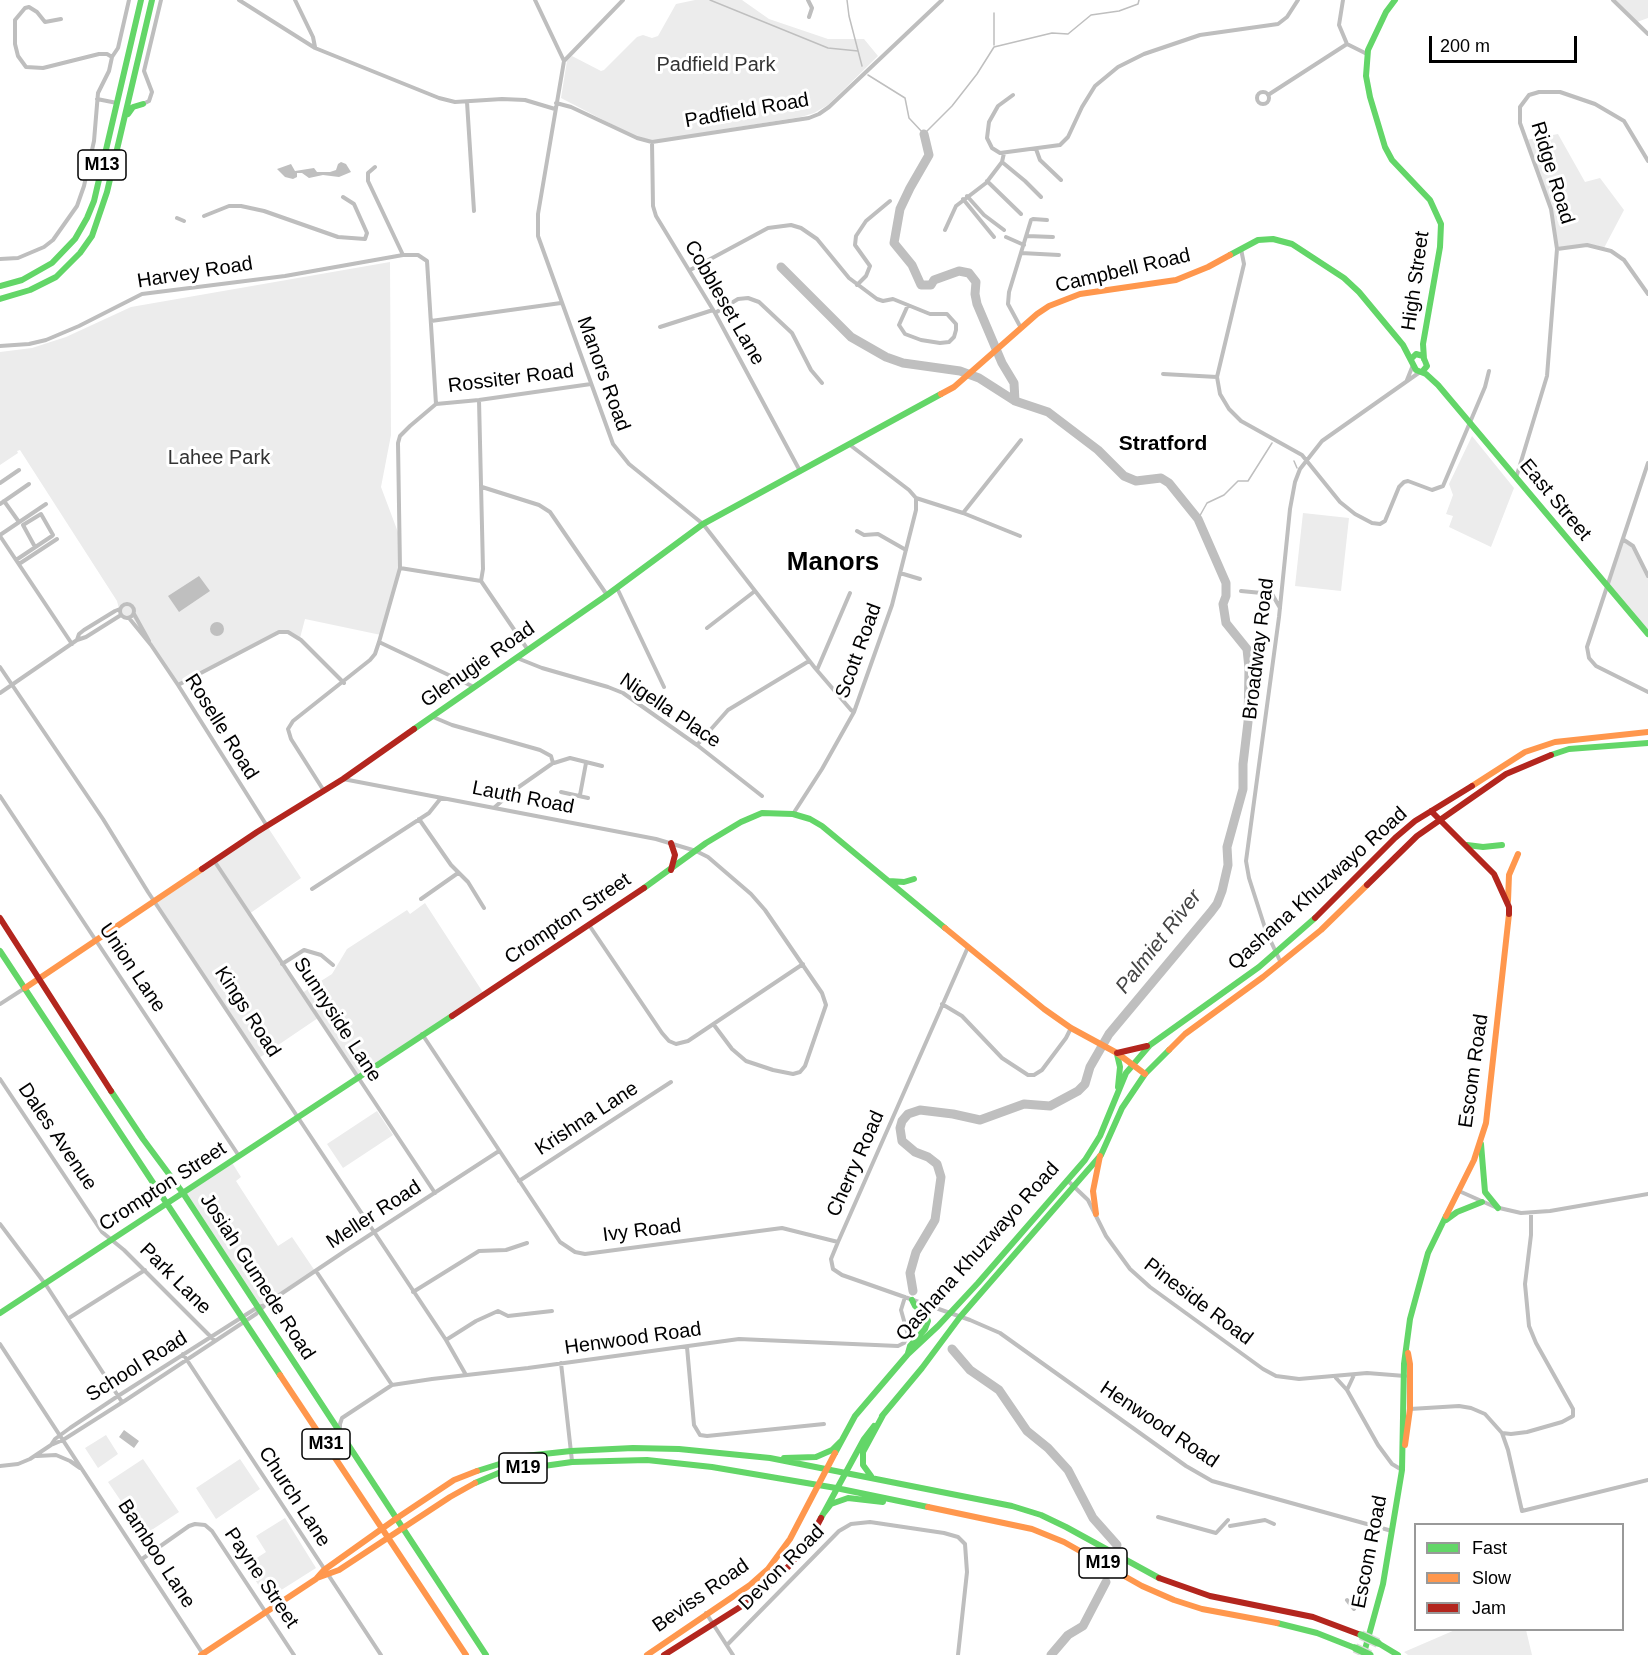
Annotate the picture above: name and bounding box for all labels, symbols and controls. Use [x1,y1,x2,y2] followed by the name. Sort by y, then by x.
[1432,24,1580,62] scale bar
[1440,36,1490,56] text: 200 m
[657,53,775,77] park label: Padfield Park
[683,88,811,134] street label: Padfield Road
[1525,119,1579,227] street label: Ridge Road
[78,150,126,180] road number: M13
[1397,230,1435,332] street label: High Street
[679,236,769,370] street label: Cobbleset Lane
[1053,244,1193,298] street label: Campbell Road
[135,252,255,294] street label: Harvey Road
[571,313,635,435] street label: Manors Road
[447,359,575,399] street label: Rossiter Road
[1119,431,1207,457] district label: Stratford
[168,446,270,470] park label: Lahee Park
[1514,454,1596,546] street label: East Street
[787,547,879,579] district label: Manors
[1238,577,1280,721] street label: Broadway Road
[831,600,887,702] street label: Scott Road
[416,617,540,713] street label: Glenugie Road
[615,668,725,754] street label: Nigella Place
[179,670,263,784] street label: Roselle Road
[470,776,576,820] street label: Lauth Road
[1224,802,1412,976] street label: Qashana Khuzwayo Road
[500,868,636,970] street label: Crompton Street
[1111,885,1207,999] water label: Palmiet River
[93,919,171,1017] street label: Union Lane
[288,953,386,1087] street label: Sunnyside Lane
[209,962,285,1062] street label: Kings Road
[1454,1013,1494,1129] street label: Escom Road
[531,1077,643,1161] street label: Krishna Lane
[12,1079,102,1195] street label: Dales Avenue
[822,1107,890,1221] street label: Cherry Road
[95,1137,231,1237] street label: Crompton Street
[891,1158,1065,1346] street label: Qashana Khuzwayo Road
[322,1176,426,1254] street label: Meller Road
[194,1189,320,1365] street label: Josiah Gumede Road
[601,1214,683,1248] street label: Ivy Road
[134,1238,216,1320] street label: Park Lane
[1139,1253,1257,1351] street label: Pineside Road
[563,1318,703,1360] street label: Henwood Road
[82,1326,192,1408] street label: School Road
[1095,1377,1223,1473] street label: Henwood Road
[302,1429,350,1459] road number: M31
[253,1442,335,1552] street label: Church Lane
[499,1453,547,1483] road number: M19
[1347,1494,1393,1610] street label: Escom Road
[112,1495,200,1613] street label: Bamboo Lane
[734,1520,830,1616] street label: Devon Road
[219,1523,303,1633] street label: Payne Street
[1414,1523,1624,1631] legend
[1472,1538,1507,1558] text: Fast
[1079,1548,1127,1578] road number: M19
[648,1554,754,1638] street label: Beviss Road
[1472,1568,1511,1588] text: Slow
[1472,1598,1506,1618] text: Jam

